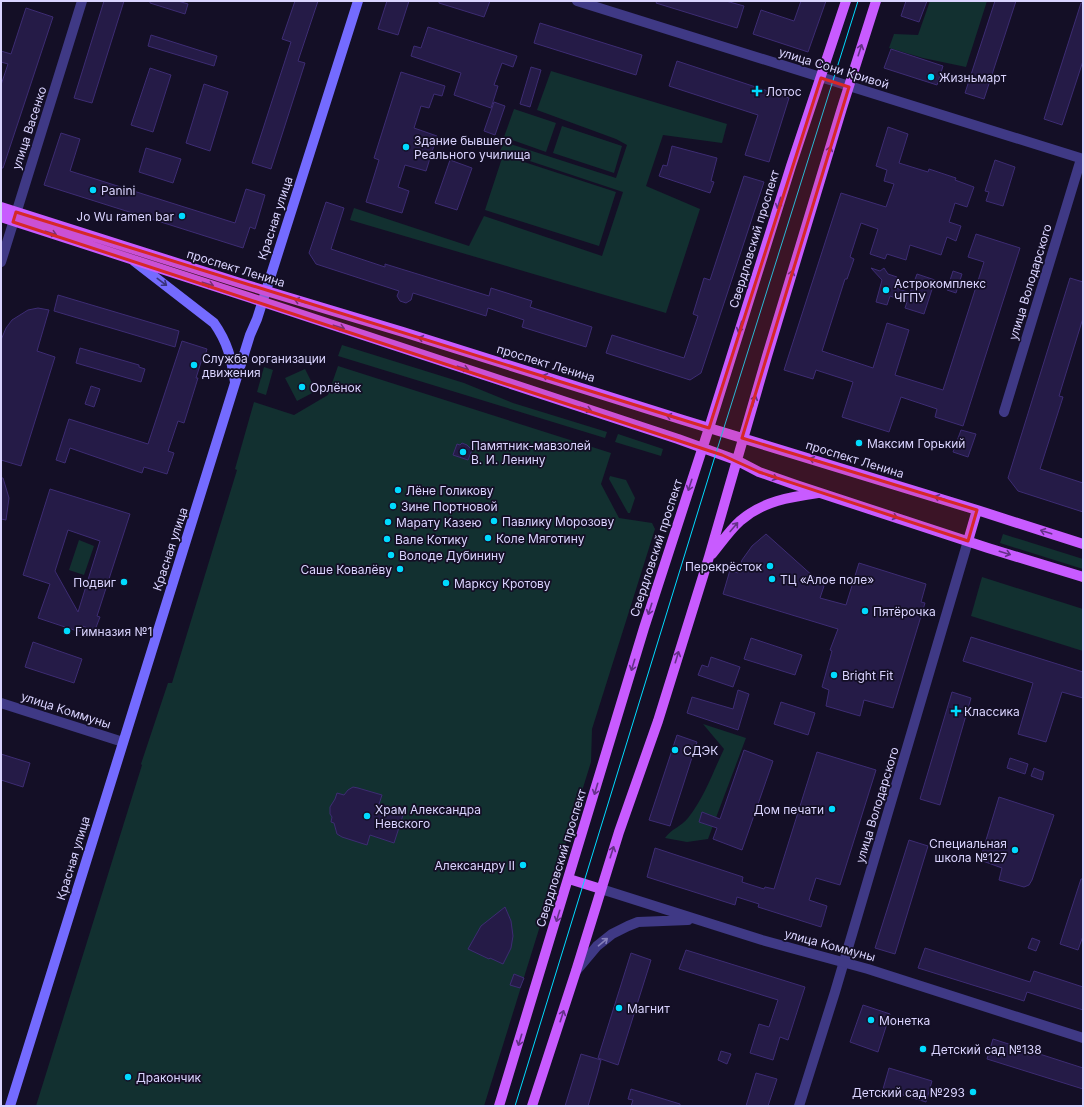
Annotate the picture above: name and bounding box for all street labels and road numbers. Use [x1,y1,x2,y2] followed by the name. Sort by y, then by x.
[777,44,891,92] street label: улица Сони Кривой
[9,85,49,171] street label: улица Васенко
[726,168,782,310] street label: Свердловский проспект
[254,174,296,262] street label: Красная улица
[1005,222,1055,342] street label: улица Володарского
[185,246,287,290] street label: проспект Ленина
[495,341,597,385] street label: проспект Ленина
[804,437,906,481] street label: проспект Ленина
[627,477,685,619] street label: Свердловский проспект
[149,505,191,593] street label: Красная улица
[19,688,113,732] street label: улица Коммуны
[852,745,902,865] street label: улица Володарского
[533,787,589,929] street label: Свердловский проспект
[53,814,93,902] street label: Красная улица
[783,926,877,964] street label: улица Коммуны

